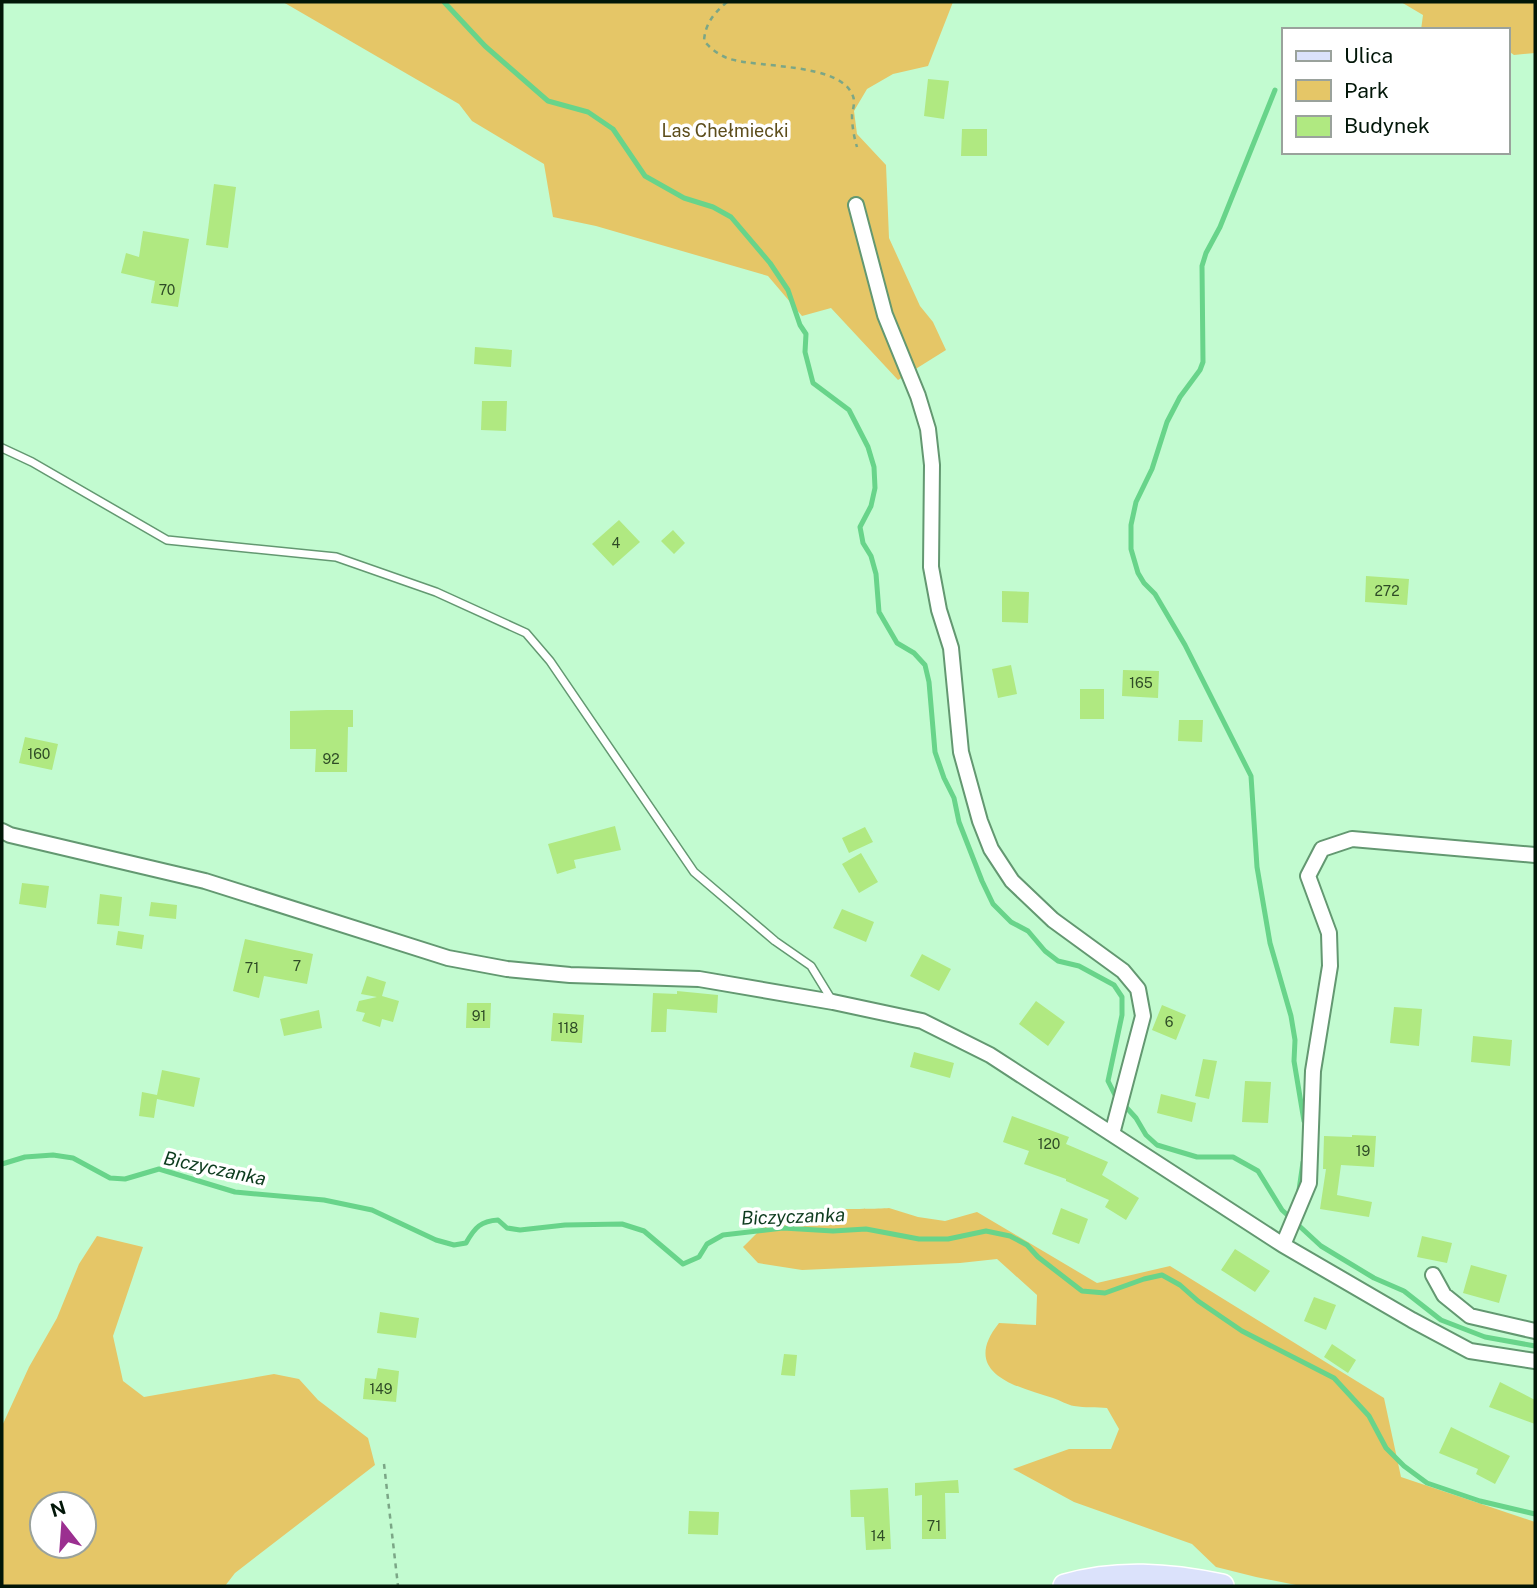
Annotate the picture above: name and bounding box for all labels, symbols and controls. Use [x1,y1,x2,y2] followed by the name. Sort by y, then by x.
[1282,28,1509,154] legend
[1344,43,1393,68] text: Ulica
[1344,78,1389,103] text: Park
[1344,113,1430,138] text: Budynek
[661,120,789,141] park label: Las Chełmiecki
[159,282,175,298] house number: 70
[612,535,621,551] house number: 4
[1374,583,1400,599] house number: 272
[1129,675,1153,691] house number: 165
[28,746,50,762] house number: 160
[322,751,340,767] house number: 92
[293,958,301,974] house number: 7
[245,960,259,976] house number: 71
[472,1008,486,1024] house number: 91
[1165,1014,1174,1030] house number: 6
[558,1020,578,1036] house number: 118
[1038,1136,1060,1152] house number: 120
[1356,1143,1370,1159] house number: 19
[162,1146,268,1190] water label: Biczyczanka
[741,1203,845,1229] water label: Biczyczanka
[369,1381,393,1397] house number: 149
[28,1490,98,1560] north arrow
[48,1496,68,1521] text: N
[927,1518,941,1534] house number: 71
[871,1528,885,1544] house number: 14

